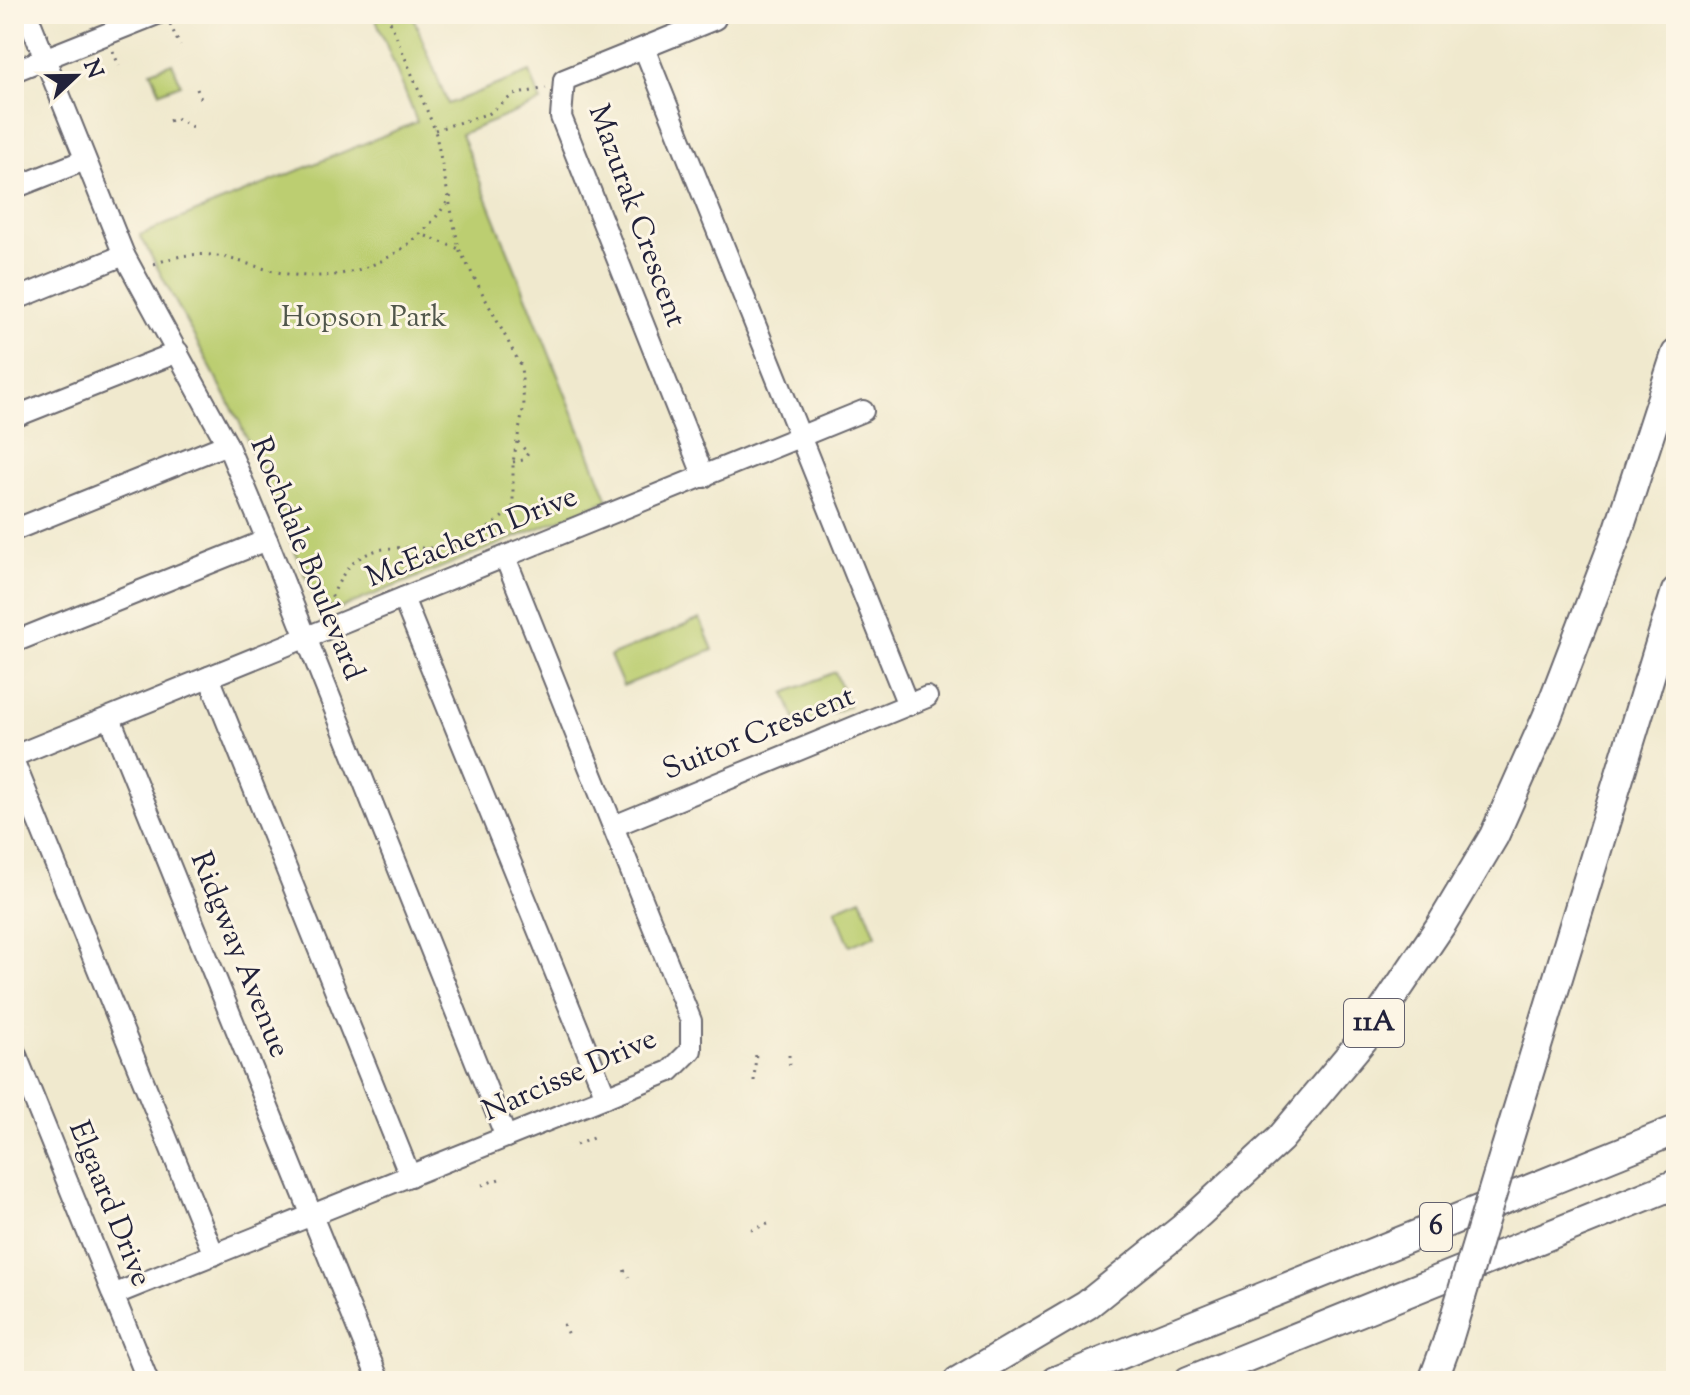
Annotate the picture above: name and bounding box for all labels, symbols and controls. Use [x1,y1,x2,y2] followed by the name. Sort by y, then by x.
[36,36,116,116] north arrow
[74,55,110,84] text: N
[576,99,696,333] street label: Mazurak Crescent
[281,297,447,340] park label: Hopson Park
[238,431,374,687] street label: Rochdale Boulevard
[360,476,584,600] street label: McEachern Drive
[656,676,862,792] street label: Suitor Crescent
[178,846,300,1064] street label: Ridgway Avenue
[1344,999,1404,1047] road number: 11A
[476,1018,664,1134] street label: Narcisse Drive
[56,1115,162,1293] street label: Elgaard Drive
[1420,1203,1452,1251] road number: 6

